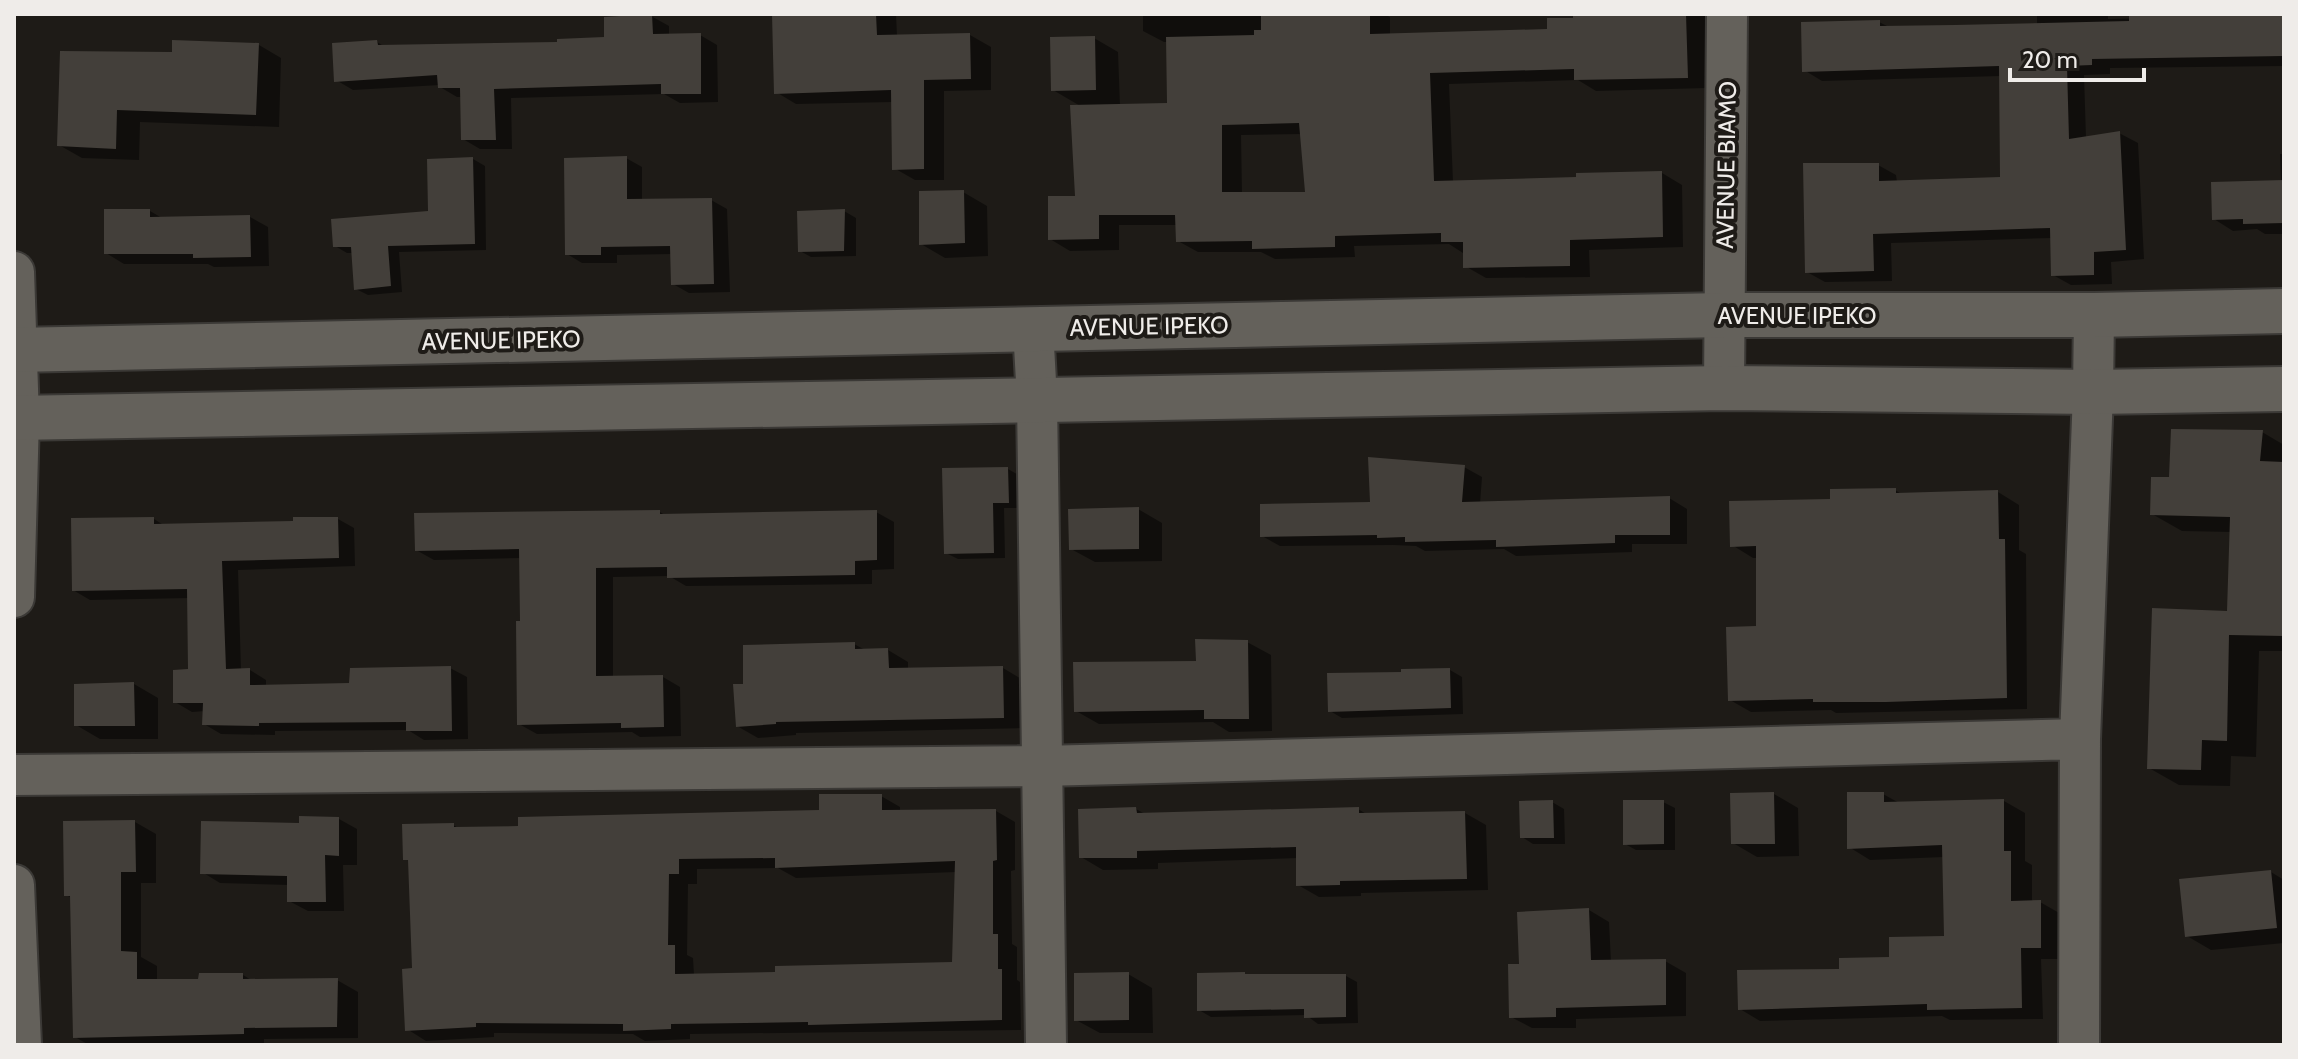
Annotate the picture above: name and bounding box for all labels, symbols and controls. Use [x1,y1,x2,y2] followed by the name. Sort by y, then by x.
[2010,32,2144,82] scale bar
[2022,45,2078,74] text: 20 m
[1710,81,1742,249] street label: AVENUE BIAMO
[1717,301,1877,330] street label: AVENUE IPEKO
[1069,310,1229,342] street label: AVENUE IPEKO
[421,324,581,356] street label: AVENUE IPEKO

